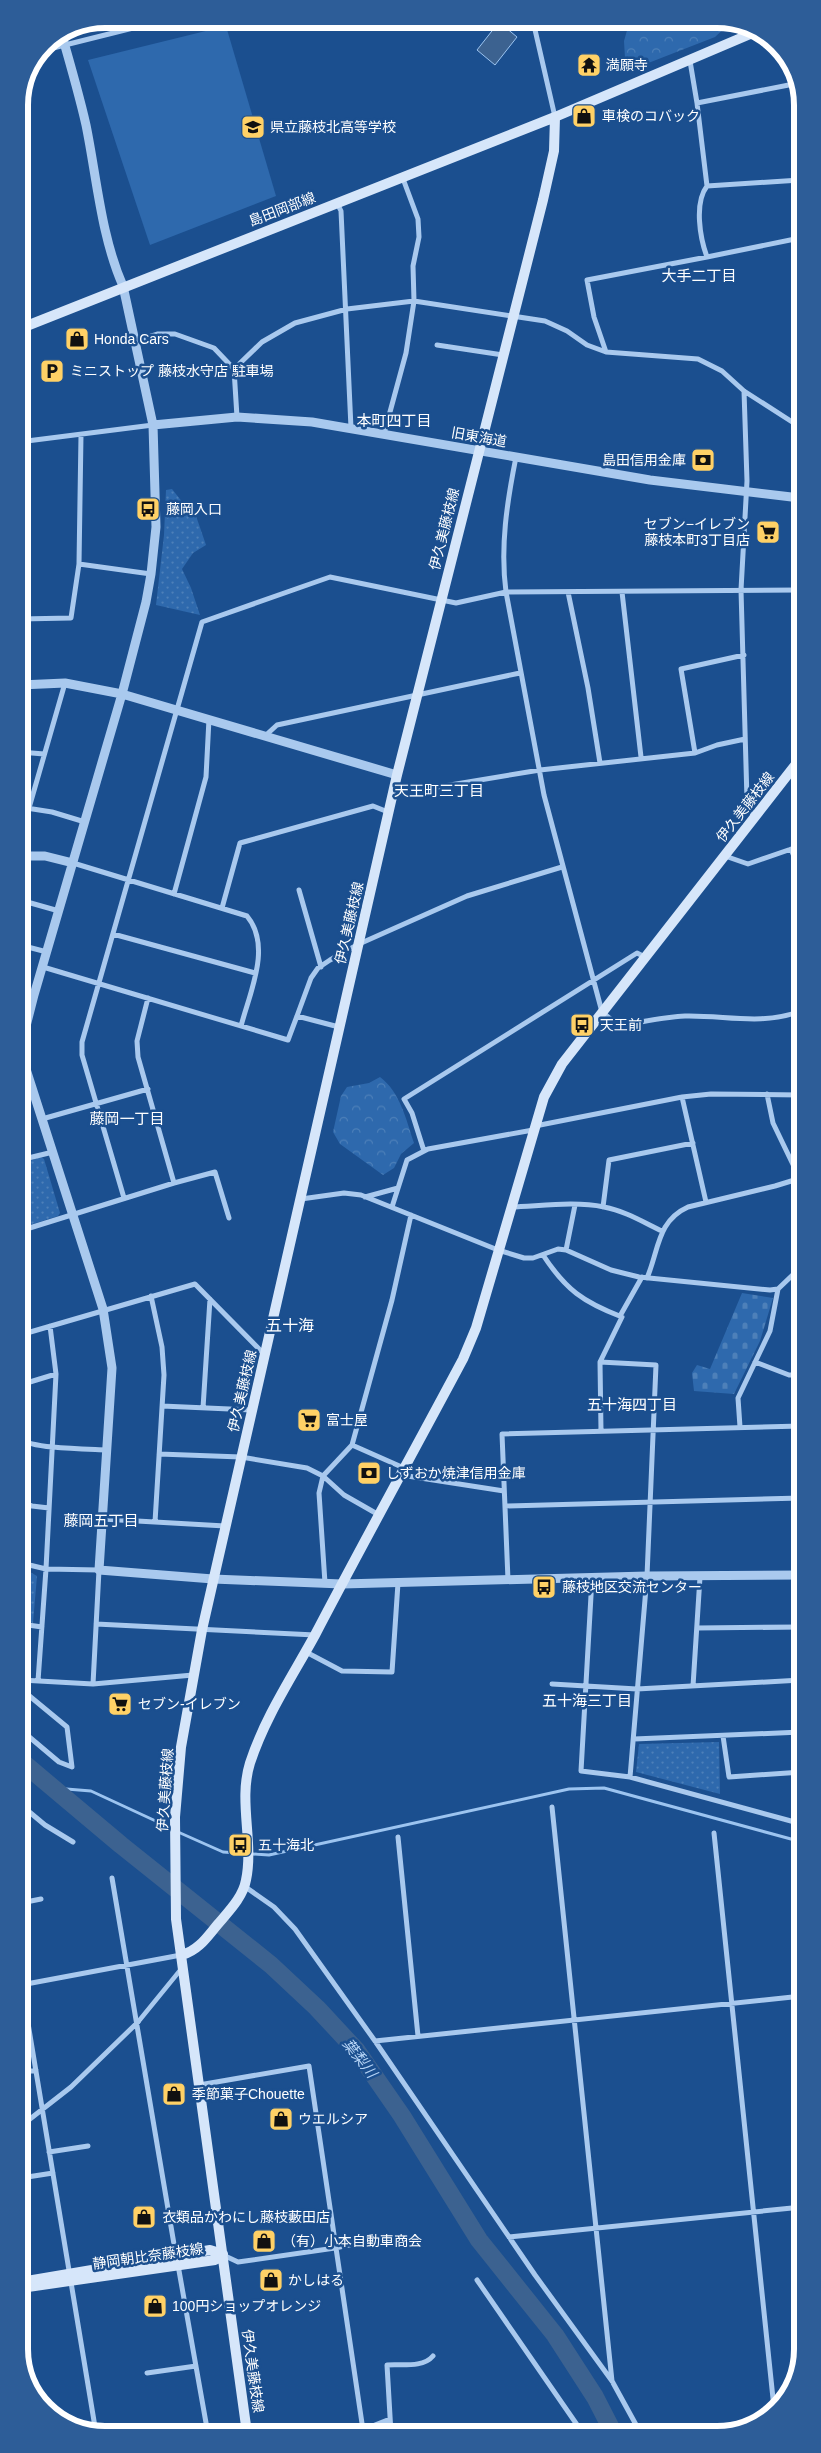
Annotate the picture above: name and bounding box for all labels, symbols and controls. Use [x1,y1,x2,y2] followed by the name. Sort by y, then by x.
[576,52,602,78] temple icon: 満願寺
[606,57,648,73] place label: 満願寺
[571,103,597,129] shop icon: 車検のコバック
[602,108,700,124] place label: 車検のコバック
[240,114,266,140] school or university icon: 県立藤枝北高等学校
[270,119,396,135] place label: 県立藤枝北高等学校
[246,189,318,229] street label: 島田岡部線
[661,267,737,284] district label: 大手二丁目
[64,326,90,352] shop icon: Honda Cars
[94,331,169,347] place label: Honda Cars
[39,358,65,384] parking icon: ミニストップ 藤枝水守店 駐車場
[70,363,274,379] place label: ミニストップ 藤枝水守店 駐車場
[356,412,432,429] district label: 本町四丁目
[450,424,508,450] street label: 旧東海道
[690,447,716,473] bank icon: 島田信用金庫
[602,452,686,468] place label: 島田信用金庫
[426,486,462,572] street label: 伊久美藤枝線
[135,496,161,522] bus stop icon: 藤岡入口
[166,501,222,517] place label: 藤岡入口
[644,516,750,548] place label: セブン−イレブン 藤枝本町3丁目店
[755,519,781,545] supermarket icon: セブン−イレブン 藤枝本町3丁目店
[713,769,777,845] street label: 伊久美藤枝線
[394,782,484,799] district label: 天王町三丁目
[332,880,366,966] street label: 伊久美藤枝線
[569,1012,595,1038] bus stop icon: 天王前
[600,1017,642,1033] place label: 天王前
[89,1110,165,1127] district label: 藤岡一丁目
[266,1317,314,1334] district label: 五十海
[225,1348,259,1434] street label: 伊久美藤枝線
[587,1396,677,1413] district label: 五十海四丁目
[296,1407,322,1433] supermarket icon: 富士屋
[326,1412,368,1428] place label: 富士屋
[356,1460,382,1486] bank icon: しずおか焼津信用金庫
[386,1465,526,1481] place label: しずおか焼津信用金庫
[63,1512,139,1529] district label: 藤岡五丁目
[531,1574,557,1600] bus stop icon: 藤枝地区交流センター
[562,1579,702,1595] place label: 藤枝地区交流センター
[107,1691,133,1717] supermarket icon: セブン-イレブン
[542,1692,632,1709] district label: 五十海三丁目
[138,1696,241,1712] place label: セブン-イレブン
[154,1748,176,1832] street label: 伊久美藤枝線
[227,1832,253,1858] bus stop icon: 五十海北
[258,1837,314,1853] place label: 五十海北
[339,2035,382,2083] water label: 葉梨川
[161,2081,187,2107] shop icon: 季節菓子Chouette
[192,2086,305,2102] place label: 季節菓子Chouette
[268,2106,294,2132] shop icon: ウエルシア
[298,2111,368,2127] place label: ウエルシア
[131,2204,157,2230] shop icon: 衣類品かわにし藤枝藪田店
[162,2209,330,2225] place label: 衣類品かわにし藤枝藪田店
[251,2228,277,2254] shop icon: （有）小本自動車商会
[282,2233,422,2249] place label: （有）小本自動車商会
[91,2240,205,2272] street label: 静岡朝比奈藤枝線
[258,2267,284,2293] shop icon: かしはる
[288,2272,344,2288] place label: かしはる
[142,2293,168,2319] shop icon: 100円ショップオレンジ
[172,2298,321,2314] place label: 100円ショップオレンジ
[239,2328,267,2414] street label: 伊久美藤枝線

